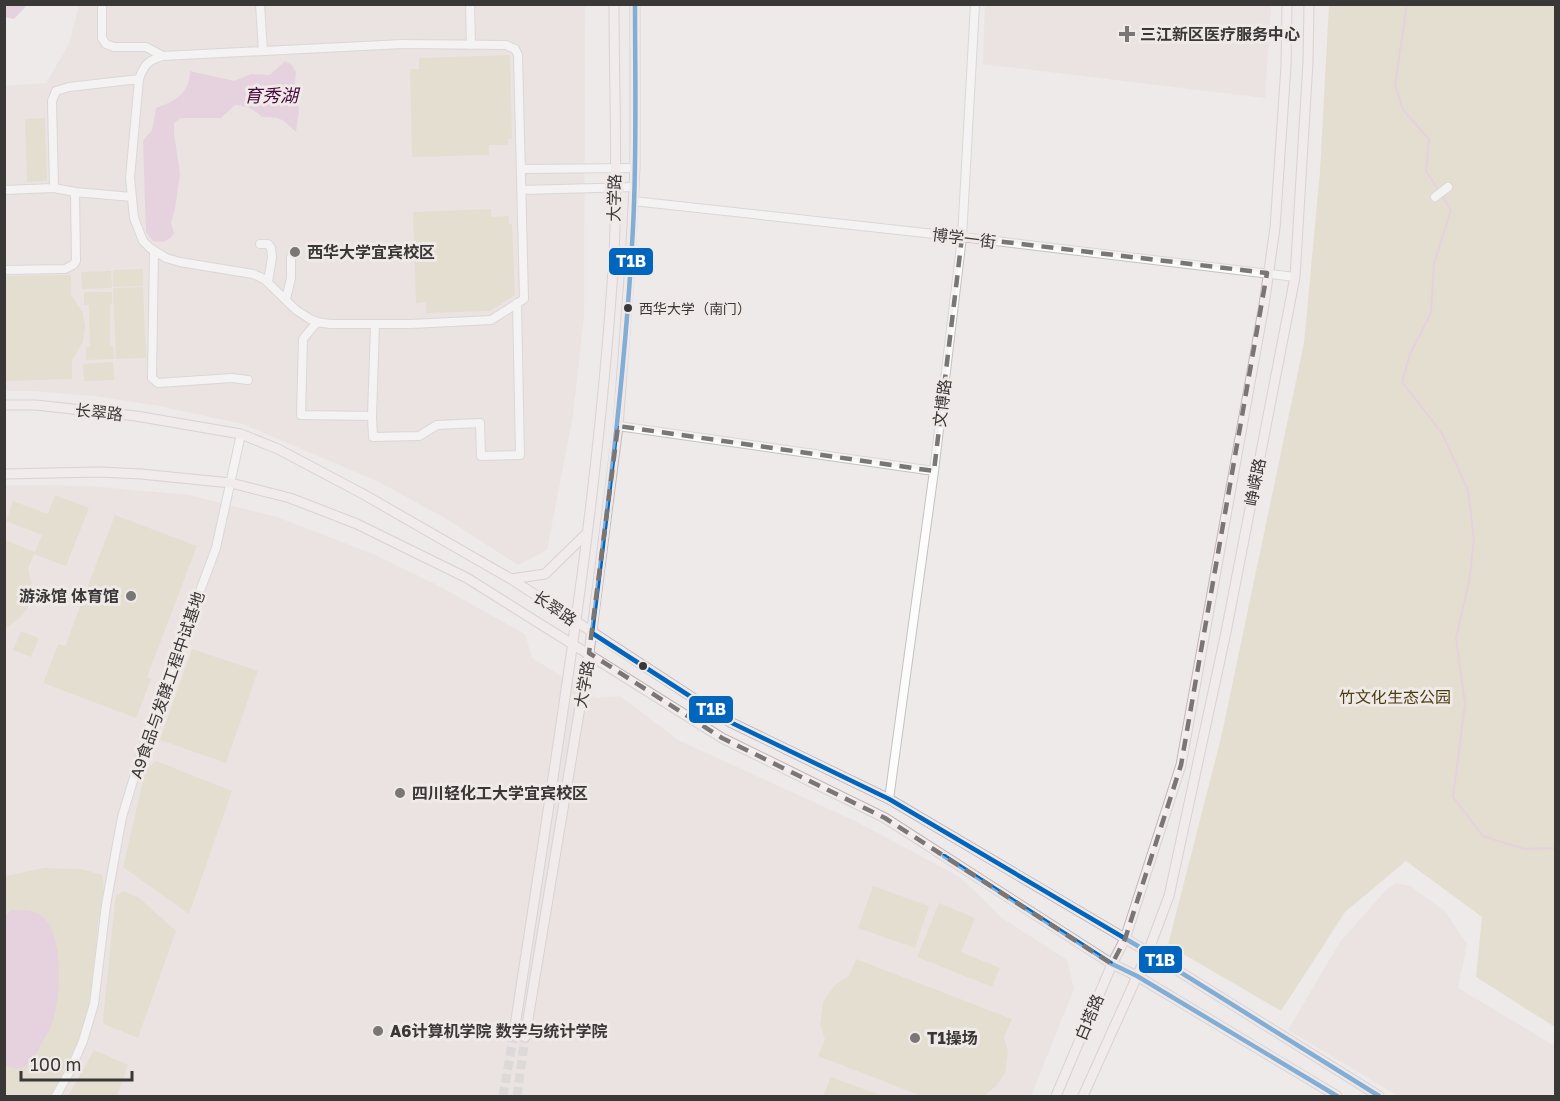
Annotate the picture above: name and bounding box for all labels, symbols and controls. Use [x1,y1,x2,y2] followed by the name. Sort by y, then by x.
[1140,24,1300,44] place label: 三江新区医疗服务中心
[1118,25,1136,43] marker: 三江新区医疗服务中心
[244,84,301,106] water label: 育秀湖
[604,174,624,222] street label: 大学路
[931,224,997,252] street label: 博学一街
[307,242,435,262] place label: 西华大学宜宾校区
[288,245,302,259] marker: 西华大学宜宾校区
[608,247,654,276] line badge: T1B
[616,251,646,271] text: T1B
[639,300,751,317] place label: 西华大学（南门）
[622,302,634,314] marker: 西华大学（南门）
[929,378,955,428] street label: 文博路
[74,400,124,424] street label: 长翠路
[1241,457,1269,507] street label: 峥嵘路
[19,586,119,606] place label: 游泳馆 体育馆
[530,586,580,630] street label: 长翠路
[124,589,138,603] marker: 游泳馆 体育馆
[126,589,208,781] street label: A9食品与发酵工程中试基地
[570,659,598,709] street label: 大学路
[637,660,649,672] unlabelled marker
[1339,687,1451,707] park label: 竹文化生态公园
[688,695,734,724] line badge: T1B
[696,699,726,719] text: T1B
[412,783,588,803] place label: 四川轻化工大学宜宾校区
[393,786,407,800] marker: 四川轻化工大学宜宾校区
[1138,945,1183,974] line badge: T1B
[1145,950,1175,970] text: T1B
[1070,991,1108,1043] street label: 白塔路
[390,1021,608,1041] place label: A6计算机学院 数学与统计学院
[371,1024,385,1038] marker: A6计算机学院 数学与统计学院
[927,1028,978,1048] place label: T1操场
[908,1031,922,1045] marker: T1操场
[21,1044,132,1082] scale bar
[30,1053,81,1075] text: 100 m

